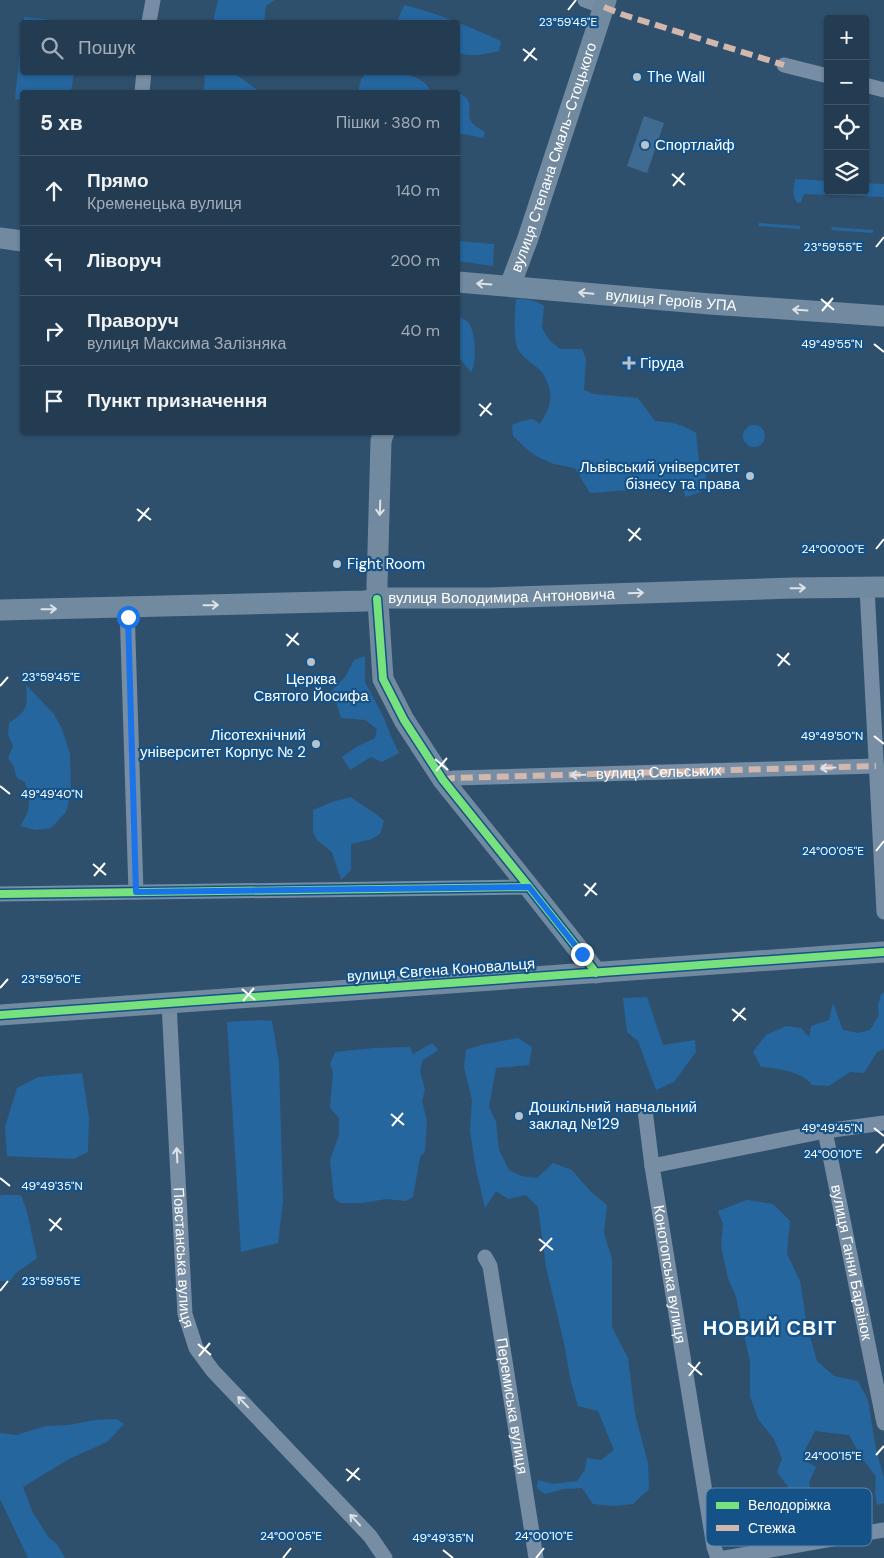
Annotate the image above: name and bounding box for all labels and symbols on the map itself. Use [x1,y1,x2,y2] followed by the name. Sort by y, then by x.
[539,14,598,30] text: 23°59'45"E
[506,40,601,275] street label: вулиця Степана Смаль-Стоцького
[647,67,705,87] place label: The Wall
[631,71,643,83] marker: The Wall
[655,135,735,155] place label: Спортлайф
[639,139,651,151] marker: Спортлайф
[804,239,863,255] text: 23°59'55"E
[476,280,492,289] one-way arrow
[605,285,737,316] street label: вулиця Героїв УПА
[578,289,594,298] one-way arrow
[793,306,809,315] one-way arrow
[801,336,863,352] text: 49°49'55"N
[640,353,684,373] place label: Гіруда
[622,356,636,370] marker: Гіруда
[580,457,741,494] place label: Львівський університет бізнесу та права
[744,470,756,482] marker: Львівський університет бізнесу та права
[375,500,384,516] one-way arrow
[801,541,865,557] text: 24°00'00"E
[347,554,425,574] place label: Fight Room
[331,558,343,570] marker: Fight Room
[790,583,806,593] one-way arrow
[388,584,616,608] street label: вулиця Володимира Антоновича
[628,589,644,598] one-way arrow
[202,600,219,610] one-way arrow
[40,604,56,613] one-way arrow
[117,606,140,629] route start
[305,656,317,668] marker: Церква Святого Йосифа
[22,669,81,685] text: 23°59'45"E
[254,669,369,706] place label: Церква Святого Йосифа
[140,725,306,762] place label: Лісотехнічний університет Корпус № 2
[801,728,863,744] text: 49°49'50"N
[310,738,322,750] marker: Лісотехнічний університет Корпус № 2
[596,760,722,784] street label: вулиця Сельських
[820,763,836,772] one-way arrow
[570,770,586,779] one-way arrow
[21,786,83,802] text: 49°49'40"N
[802,843,864,859] text: 24°00'05"E
[571,943,594,966] route end
[346,953,536,987] street label: вулиця Євгена Коновальця
[21,971,81,987] text: 23°59'50"E
[529,1097,697,1134] place label: Дошкільний навчальний заклад №129
[513,1110,525,1122] marker: Дошкільний навчальний заклад №129
[801,1120,863,1136] text: 49°49'45"N
[804,1146,863,1162] text: 24°00'10"E
[172,1147,181,1163] one-way arrow
[21,1178,83,1194] text: 49°49'35"N
[826,1183,877,1342] street label: вулиця Ганни Барвінок
[168,1187,199,1331] street label: Повстанська вулиця
[648,1204,691,1345] street label: Конотопська вулиця
[22,1273,81,1289] text: 23°59'55"E
[703,1315,837,1341] district label: НОВИЙ СВІТ
[491,1336,533,1476] street label: Перемиська вулиця
[237,1396,249,1409] one-way arrow
[804,1448,862,1464] text: 24°00'15"E
[706,1488,872,1546] legend
[748,1496,831,1514] text: Велодоріжка
[349,1514,361,1526] one-way arrow
[748,1519,796,1537] text: Стежка
[260,1528,322,1544] text: 24°00'05"E
[515,1528,574,1544] text: 24°00'10"E
[412,1530,474,1546] text: 49°49'35"N

